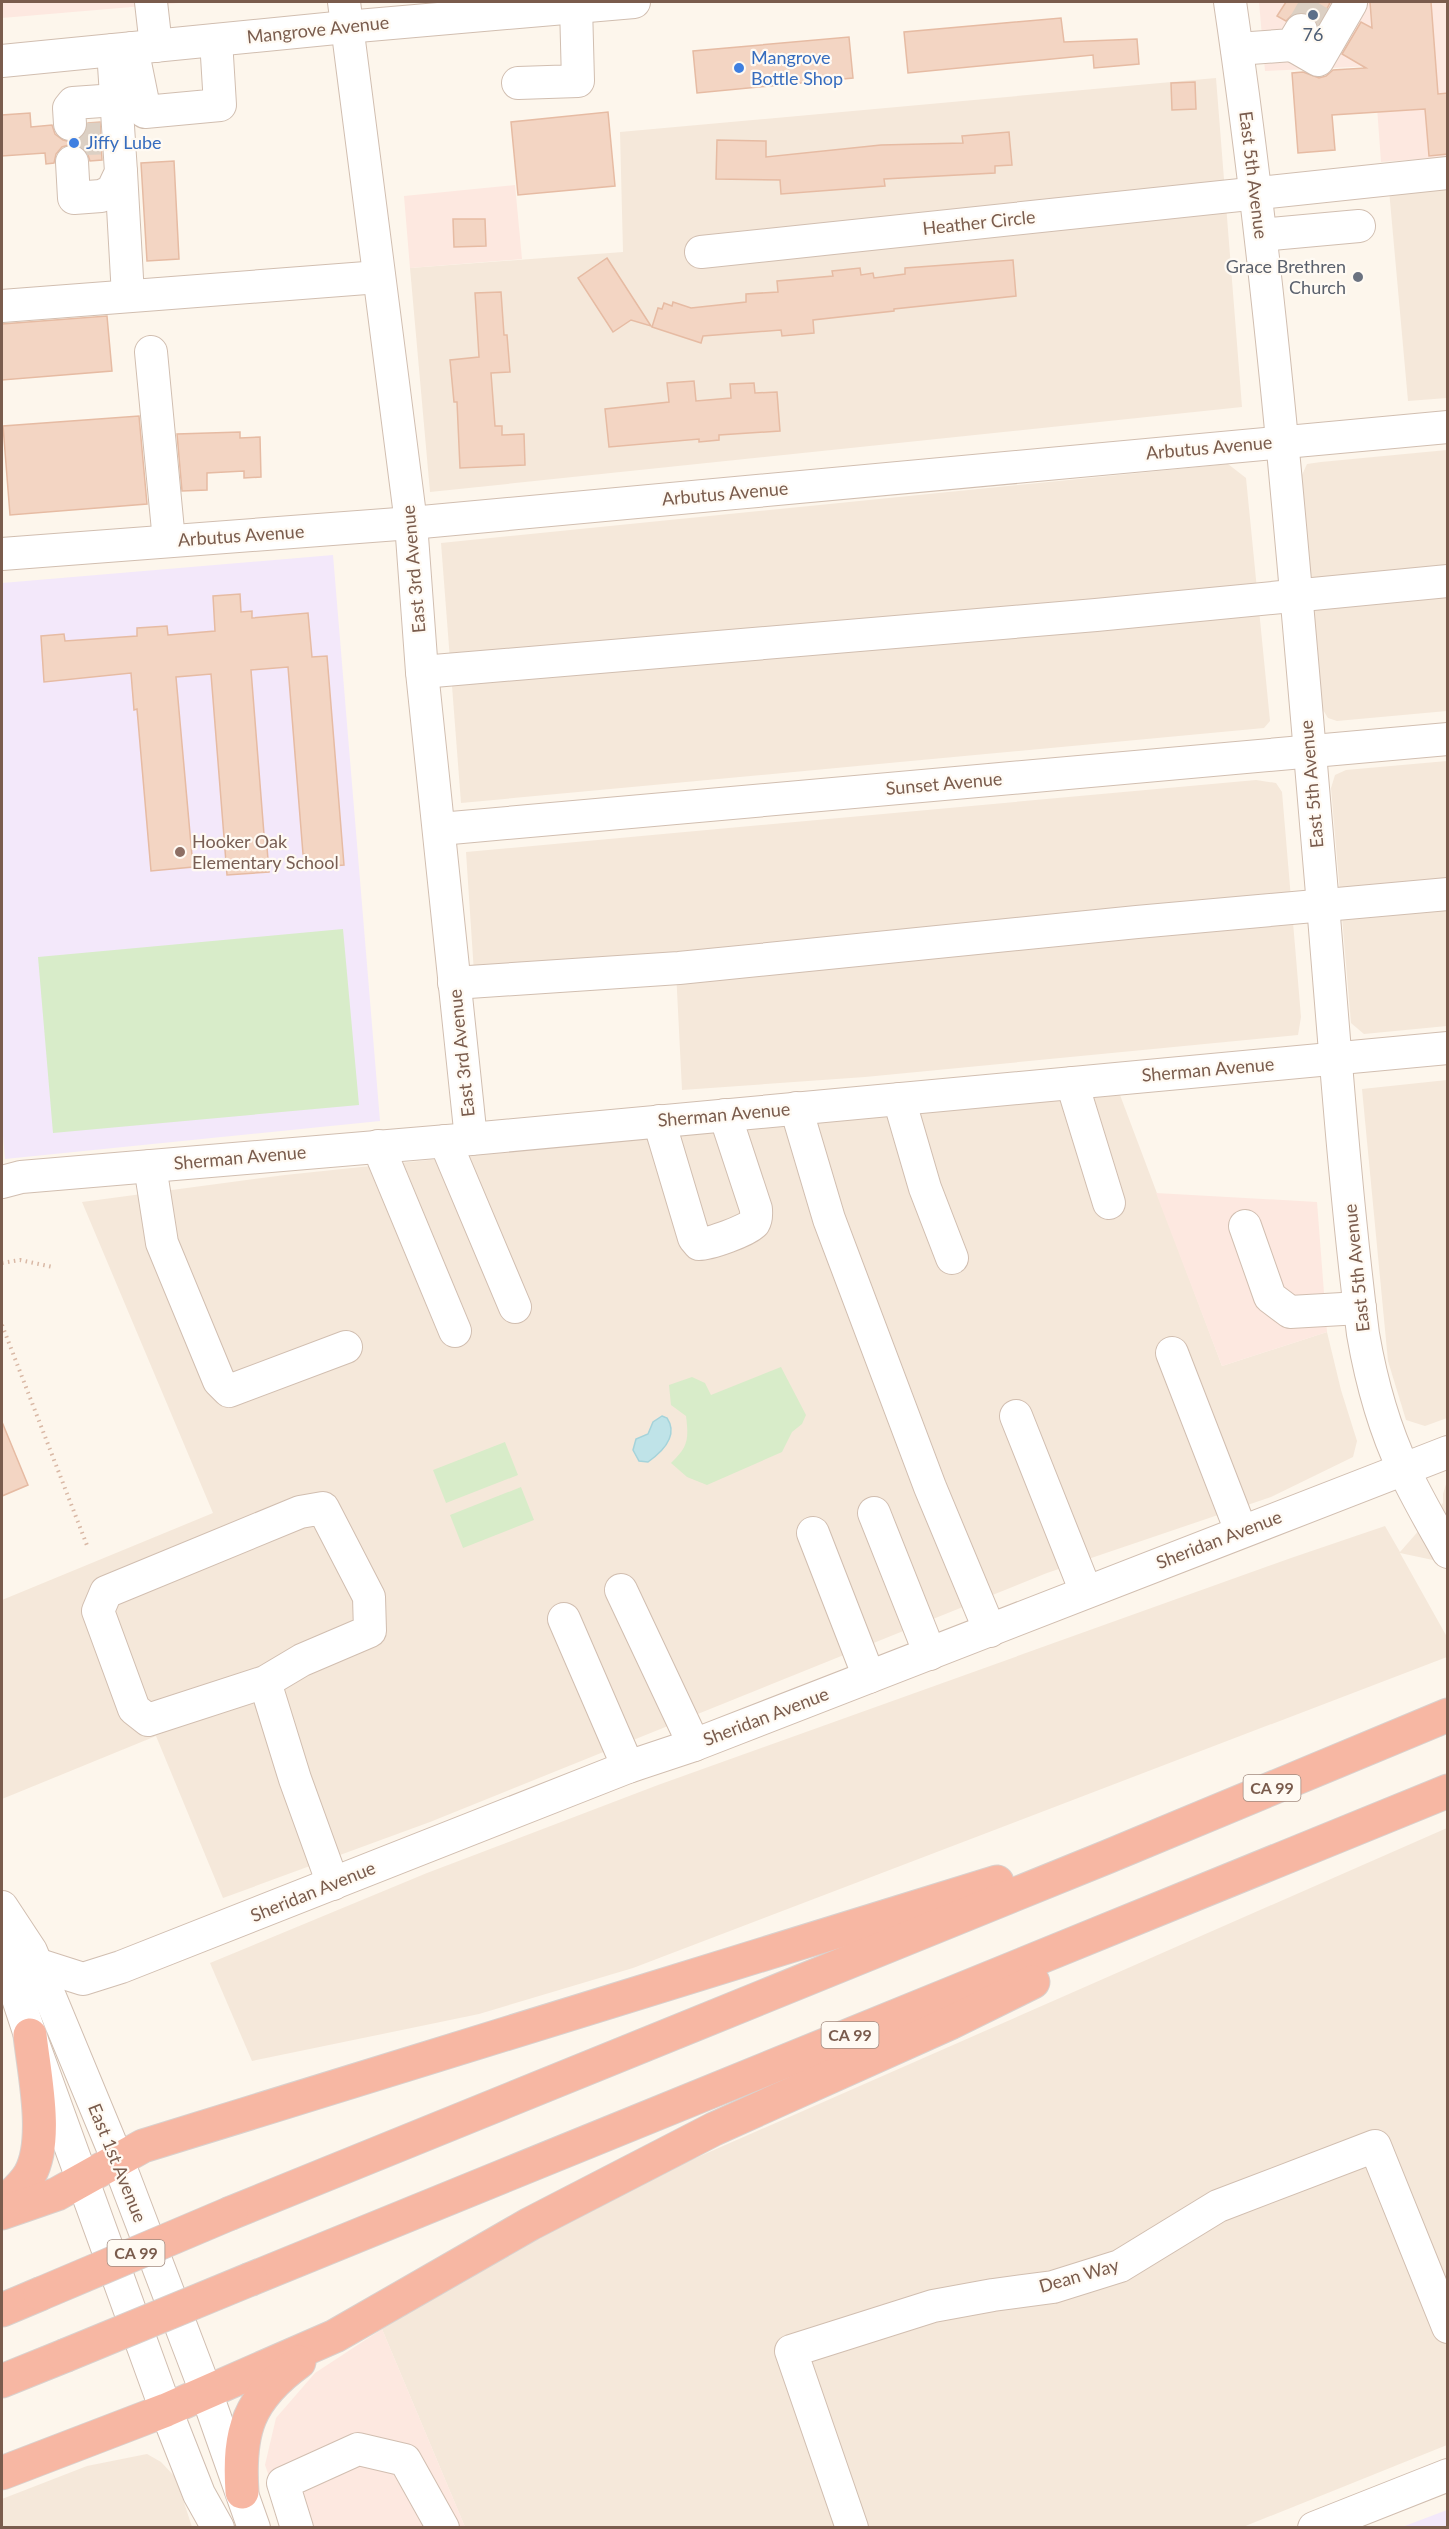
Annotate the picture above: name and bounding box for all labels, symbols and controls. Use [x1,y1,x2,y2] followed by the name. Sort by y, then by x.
[1306,8,1320,22] marker: 76
[246,11,390,47] street label: Mangrove Avenue
[1303,23,1323,45] place label: 76
[751,46,843,89] place label: Mangrove Bottle Shop
[732,61,746,75] marker: Mangrove Bottle Shop
[1235,110,1273,240] street label: East 5th Avenue
[86,131,162,153] place label: Jiffy Lube
[67,136,81,150] marker: Jiffy Lube
[921,205,1036,239] street label: Heather Circle
[1226,255,1346,298] place label: Grace Brethren Church
[1351,270,1365,284] marker: Grace Brethren Church
[1145,431,1273,463] street label: Arbutus Avenue
[661,477,789,509] street label: Arbutus Avenue
[396,504,430,634] street label: East 3rd Avenue
[177,520,305,550] street label: Arbutus Avenue
[1294,719,1328,849] street label: East 5th Avenue
[885,767,1003,799] street label: Sunset Avenue
[192,830,339,873] place label: Hooker Oak Elementary School
[173,845,187,859] marker: Hooker Oak Elementary School
[443,988,479,1118] street label: East 3rd Avenue
[1141,1052,1275,1086] street label: Sherman Avenue
[657,1097,791,1131] street label: Sherman Avenue
[173,1140,307,1174] street label: Sherman Avenue
[1338,1203,1374,1333] street label: East 5th Avenue
[1153,1505,1285,1573] street label: Sheridan Avenue
[700,1682,832,1750] street label: Sheridan Avenue
[1244,1775,1300,1801] road number: CA 99
[247,1856,378,1926] street label: Sheridan Avenue
[822,2022,878,2048] road number: CA 99
[84,2100,152,2225] street label: East 1st Avenue
[108,2240,164,2266] road number: CA 99
[1036,2253,1122,2297] street label: Dean Way

